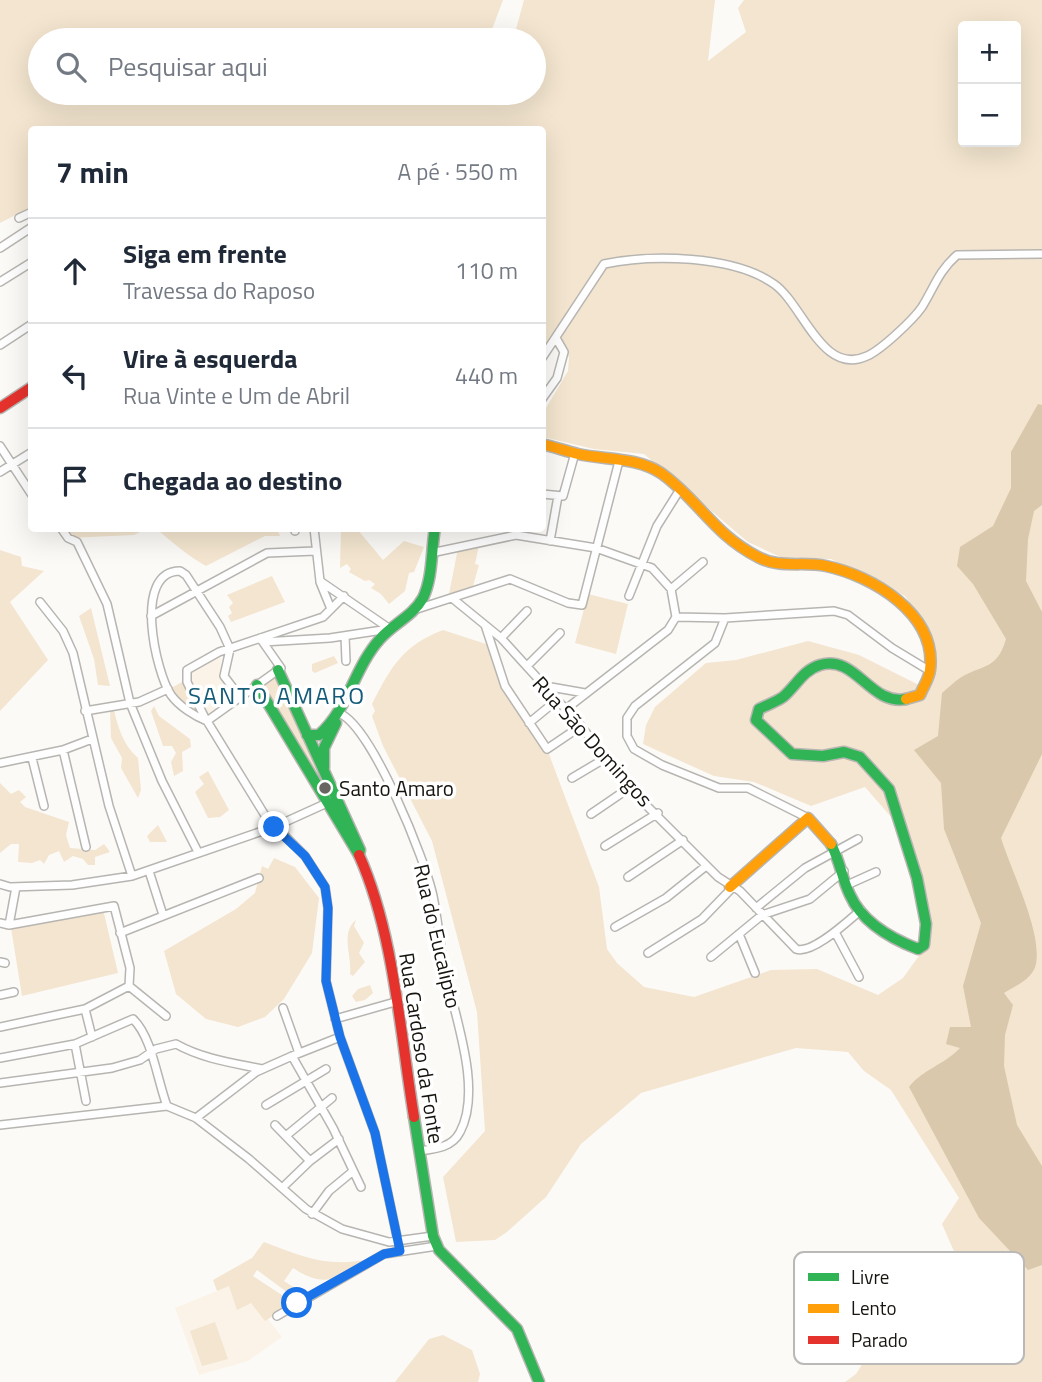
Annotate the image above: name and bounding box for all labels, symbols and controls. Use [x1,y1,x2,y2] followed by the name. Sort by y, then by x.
[958,21,1021,147] map controls
[958,21,1021,84] button: +
[28,28,546,105] search box
[108,47,268,86] text: Pesquisar aqui
[52,48,90,86] icon: search
[958,84,1021,147] button: −
[56,149,129,195] text: 7 min
[397,154,518,189] text: A pé · 550 m
[123,234,287,273] text: Siga em frente
[56,252,94,290] icon: ahead
[455,253,518,288] text: 110 m
[123,273,315,308] text: Travessa do Raposo
[123,339,298,378] text: Vire à esquerda
[56,357,94,395] icon: left
[455,358,518,393] text: 440 m
[123,378,350,413] text: Rua Vinte e Um de Abril
[123,461,342,500] text: Chegada ao destino
[56,462,94,500] icon: arrive
[525,668,661,814] street label: Rua São Domingos
[188,677,366,713] district label: SANTO AMARO
[339,772,454,804] place label: Santo Amaro
[317,780,333,796] marker: Santo Amaro
[258,811,289,842] route end
[406,861,470,1011] street label: Rua do Eucalipto
[391,950,453,1146] street label: Rua Cardoso da Fonte
[794,1252,1024,1364] legend
[851,1262,889,1291] text: Livre
[281,1287,312,1318] route start
[851,1293,896,1322] text: Lento
[851,1325,908,1354] text: Parado

